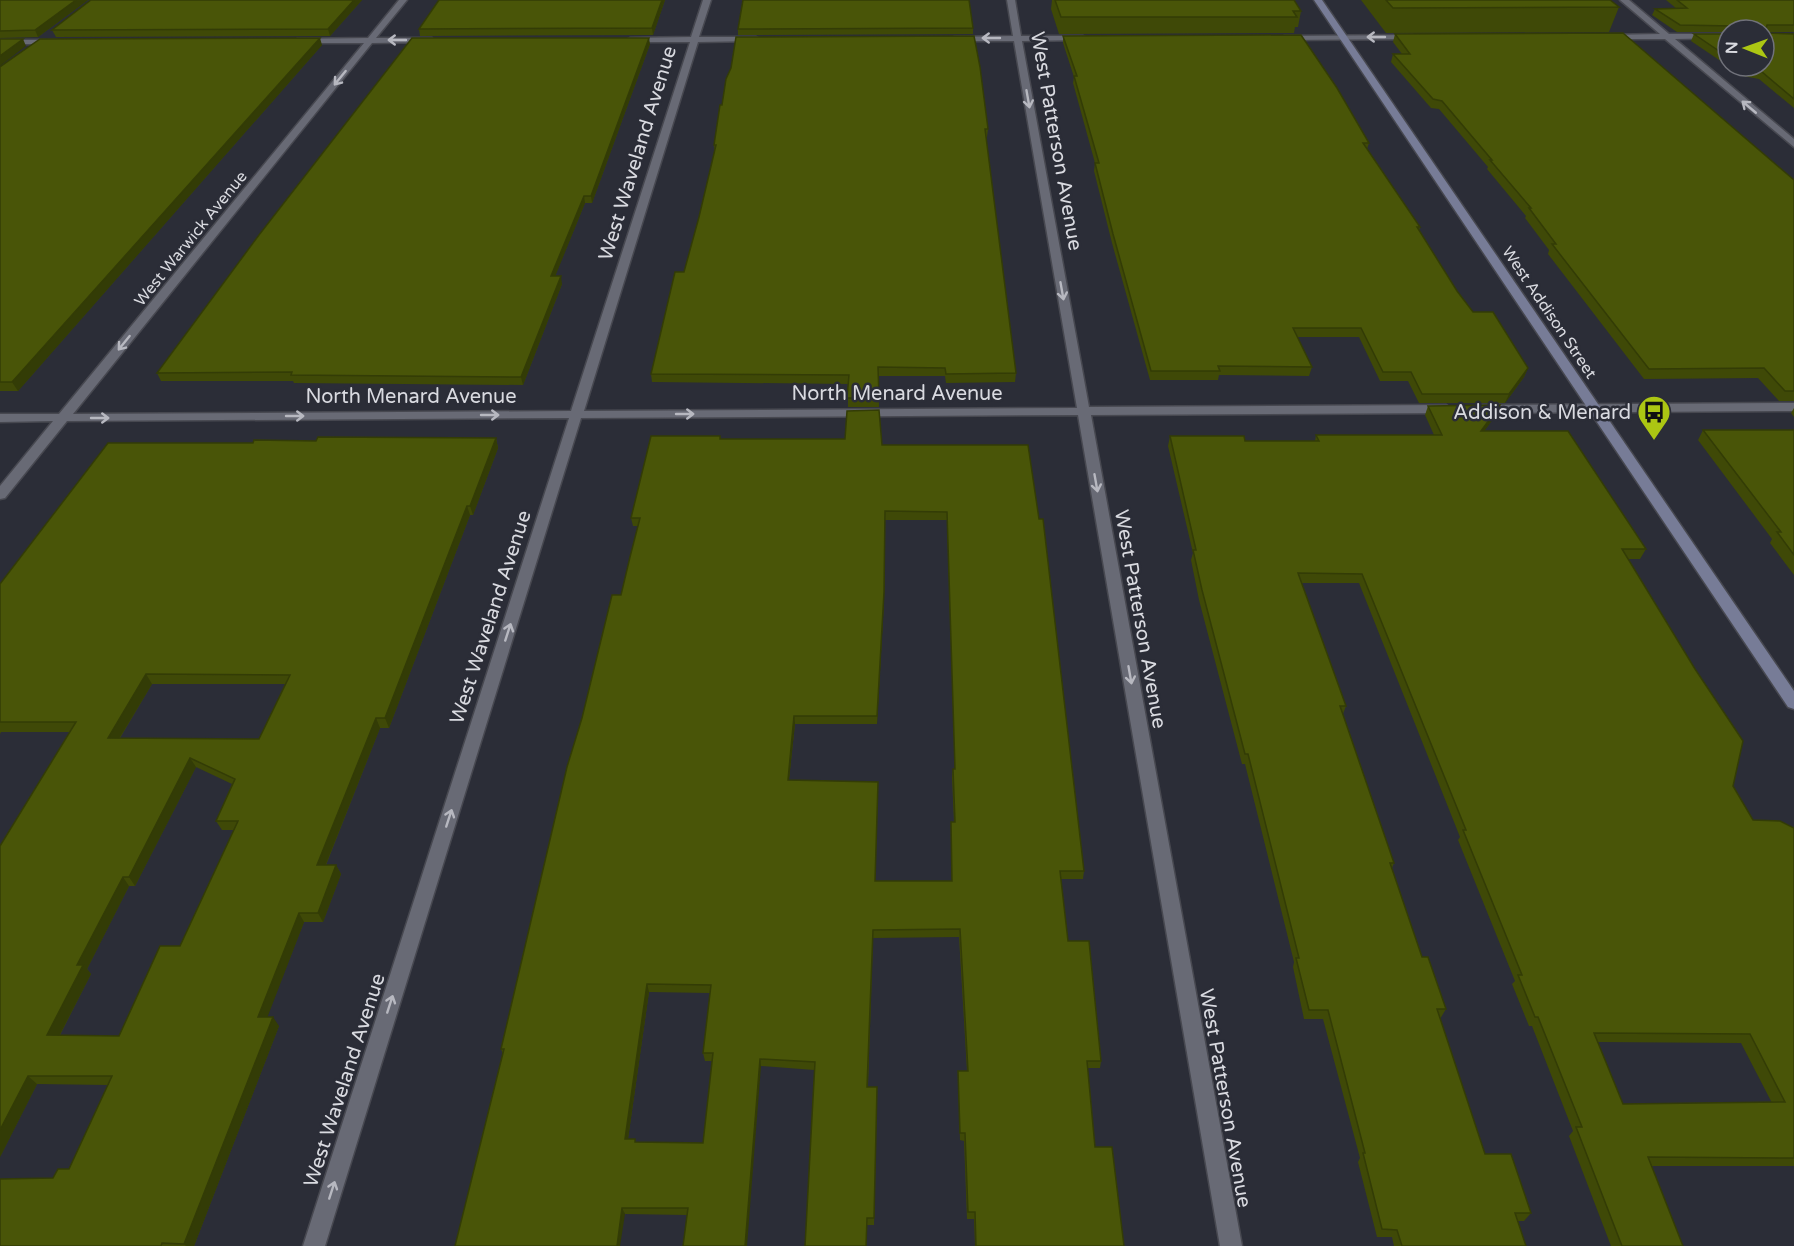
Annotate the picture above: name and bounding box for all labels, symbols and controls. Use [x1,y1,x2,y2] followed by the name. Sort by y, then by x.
[1716,18,1776,78] north arrow
[1025,30,1087,252] street label: West Patterson Avenue
[1366,31,1386,43] one-way arrow
[981,33,1001,44] one-way arrow
[387,34,407,46] one-way arrow
[1722,41,1742,54] text: N
[594,43,682,263] street label: West Waveland Avenue
[333,70,346,86] one-way arrow
[1023,89,1034,108] one-way arrow
[1741,100,1757,113] one-way arrow
[130,167,252,310] street label: West Warwick Avenue
[1497,243,1601,383] street label: West Addison Street
[1057,281,1068,300] one-way arrow
[117,335,130,351] one-way arrow
[791,382,1003,406] street label: North Menard Avenue
[305,385,517,409] street label: North Menard Avenue
[1636,394,1672,441] bus stop icon: Addison & Menard
[1453,401,1631,425] place label: Addison & Menard
[675,408,695,420] one-way arrow
[480,409,500,421] one-way arrow
[285,410,305,422] one-way arrow
[90,412,110,423] one-way arrow
[1091,473,1102,492] one-way arrow
[445,508,537,727] street label: West Waveland Avenue
[1109,508,1171,730] street label: West Patterson Avenue
[503,623,514,642] one-way arrow
[1125,665,1136,684] one-way arrow
[444,809,455,828] one-way arrow
[299,971,391,1190] street label: West Waveland Avenue
[1194,987,1256,1209] street label: West Patterson Avenue
[385,995,396,1014] one-way arrow
[327,1181,338,1200] one-way arrow

